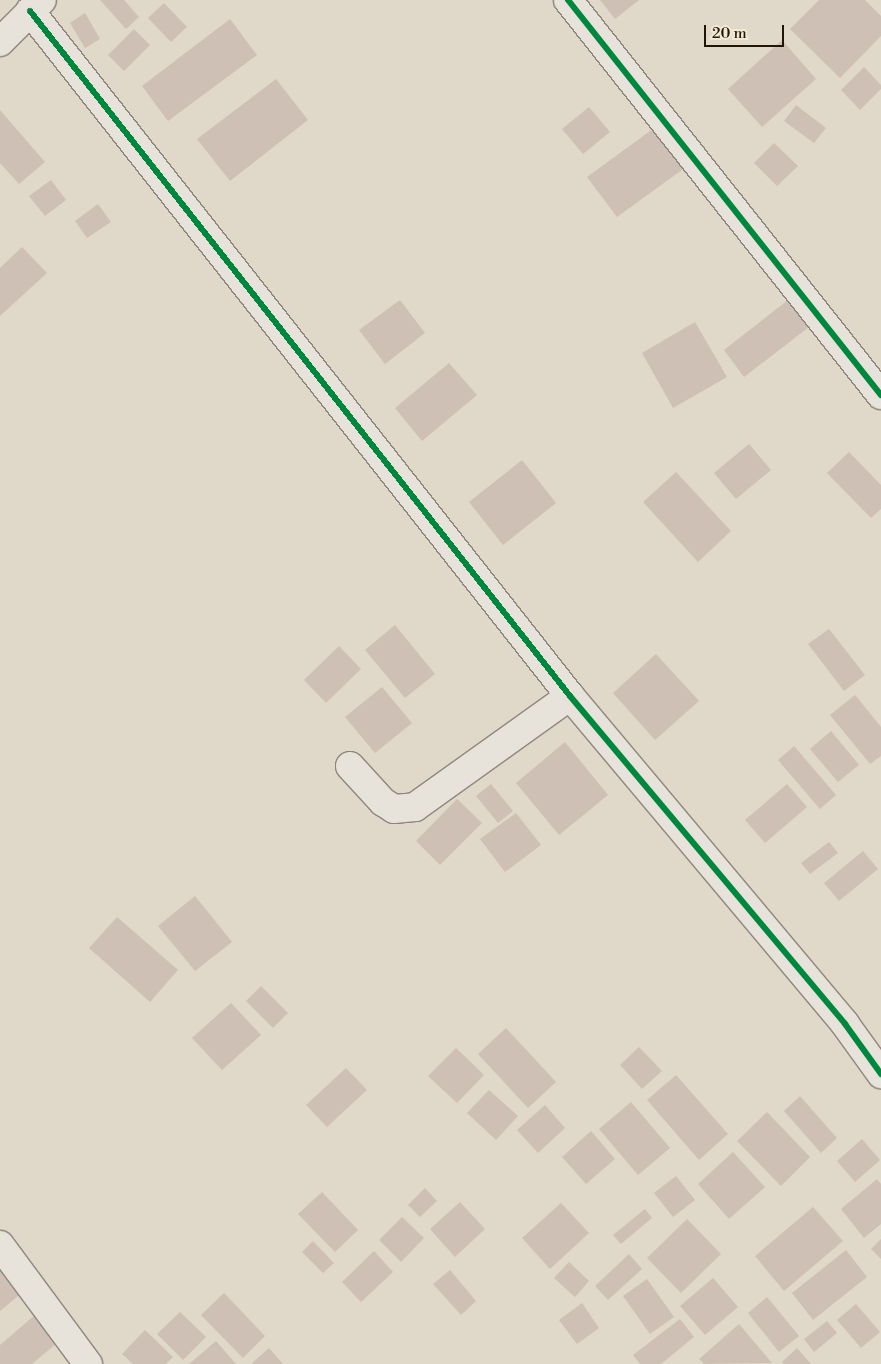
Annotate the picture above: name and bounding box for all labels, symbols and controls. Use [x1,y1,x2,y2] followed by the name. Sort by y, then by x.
[706,15,786,47] scale bar
[712,24,747,43] text: 20 m

